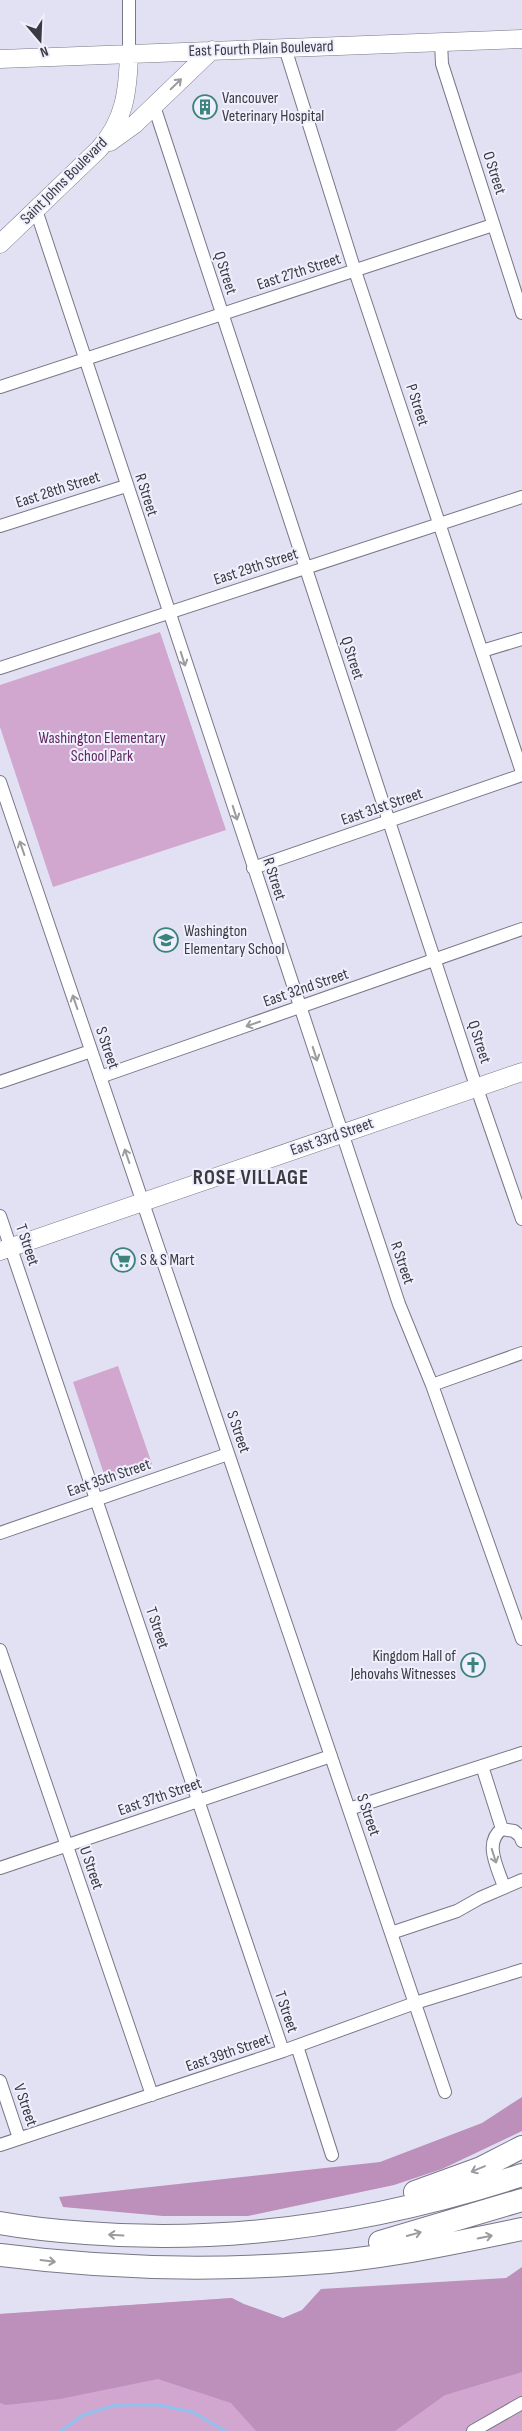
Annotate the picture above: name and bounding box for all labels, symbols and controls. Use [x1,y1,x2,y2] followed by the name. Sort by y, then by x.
[15,15,65,65] north arrow
[188,37,334,61] street label: East Fourth Plain Boulevard
[38,43,50,61] text: N
[170,79,182,91] one-way arrow
[222,89,324,126] place label: Vancouver Veterinary Hospital
[192,94,218,120] building icon: Vancouver Veterinary Hospital
[17,134,111,228] street label: Saint Johns Boulevard
[478,149,510,197] street label: O Street
[209,249,241,297] street label: Q Street
[255,250,343,294] street label: East 27th Street
[401,382,433,429] street label: P Street
[14,467,103,513] street label: East 28th Street
[130,471,162,519] street label: R Street
[211,544,301,590] street label: East 29th Street
[336,634,368,682] street label: Q Street
[179,651,189,667] one-way arrow
[38,729,166,766] park label: Washington Elementary School Park
[339,784,425,830] street label: East 31st Street
[230,805,240,821] one-way arrow
[17,840,27,856] one-way arrow
[258,855,290,903] street label: R Street
[184,922,284,959] place label: Washington Elementary School
[153,927,179,953] school or university icon: Washington Elementary School
[261,965,351,1011] street label: East 32nd Street
[69,994,79,1010] one-way arrow
[463,1018,495,1066] street label: Q Street
[246,1020,262,1029] one-way arrow
[91,1025,123,1072] street label: S Street
[311,1046,320,1062] one-way arrow
[288,1114,376,1160] street label: East 33rd Street
[122,1149,131,1164] one-way arrow
[193,1165,309,1190] district label: ROSE VILLAGE
[11,1222,43,1268] street label: T Street
[386,1239,418,1287] street label: R Street
[110,1247,136,1273] supermarket icon: S & S Mart
[140,1251,195,1270] place label: S & S Mart
[222,1409,254,1456] street label: S Street
[65,1455,153,1501] street label: East 35th Street
[141,1605,173,1651] street label: T Street
[350,1647,456,1684] place label: Kingdom Hall of Jehovahs Witnesses
[460,1652,486,1678] church icon: Kingdom Hall of Jehovahs Witnesses
[116,1774,204,1820] street label: East 37th Street
[352,1792,384,1839] street label: S Street
[75,1844,107,1892] street label: U Street
[490,1848,500,1864] one-way arrow
[270,1989,302,2035] street label: T Street
[183,2030,273,2076] street label: East 39th Street
[9,2081,41,2129] street label: V Street
[471,2164,486,2174] one-way arrow
[406,2228,422,2238] one-way arrow
[108,2230,124,2240] one-way arrow
[476,2231,492,2241] one-way arrow
[40,2256,56,2266] one-way arrow

